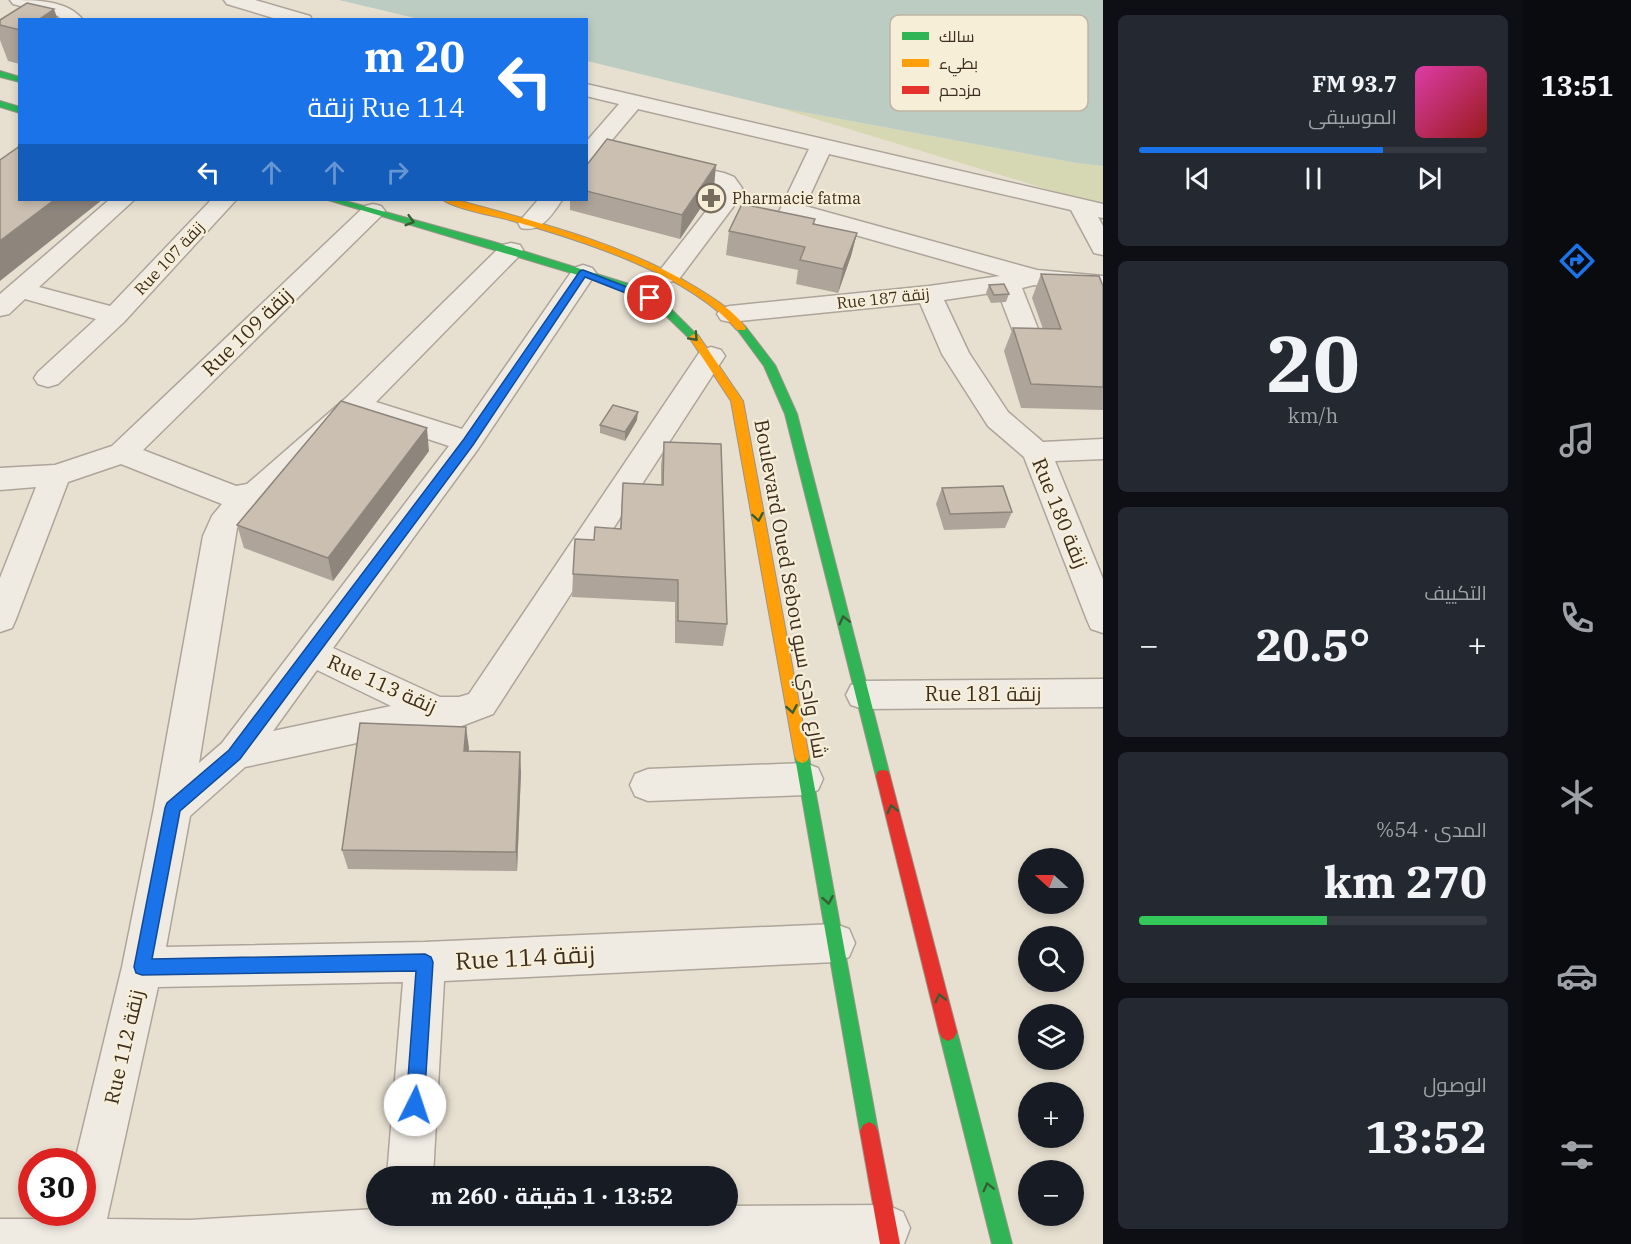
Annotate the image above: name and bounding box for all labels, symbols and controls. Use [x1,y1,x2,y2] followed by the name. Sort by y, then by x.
[890,15,1088,111] legend
[939,26,974,46] text: سالك
[364,29,465,84] text: 20 m
[486,42,564,120] icon: left
[939,53,978,77] text: بطيء
[1541,68,1614,103] text: 13:51
[1312,69,1397,98] text: 93.7 FM
[939,80,981,102] text: مزدحم
[308,89,465,124] text: Rue 114 زنقة
[1308,103,1397,130] text: الموسيقى
[192,156,225,189] icon: left
[255,156,288,189] icon: ahead
[318,156,351,189] icon: ahead
[381,156,414,189] icon: right
[1181,162,1214,195] icon: previous
[1297,162,1330,195] icon: pause
[1413,162,1446,195] icon: next
[695,182,727,214] pharmacy icon: Pharmacie fatma
[732,188,861,208] place label: Pharmacie fatma
[404,214,415,226] one-way arrow
[130,217,208,299] street label: Rue 107 زنقة
[1556,240,1598,282] icon: directions
[624,272,675,323] pin
[195,281,298,382] street label: Rue 109 زنقة
[633,281,666,314] icon: arrive
[836,283,930,313] street label: Rue 187 زنقة
[1266,312,1360,413] text: 20
[687,330,698,341] one-way arrow
[1288,402,1338,429] text: km/h
[745,417,835,761] street label: Boulevard Oued Sebou شارع وادي سبو
[1556,419,1598,461] icon: music
[1026,454,1095,572] street label: Rue 180 زنقة
[751,511,764,521] one-way arrow
[1424,579,1487,606] text: التكييف
[1556,597,1598,639] icon: phone
[838,615,851,625] one-way arrow
[1256,615,1370,673] text: 20.5°
[1139,623,1159,666] text: −
[1467,623,1487,666] text: +
[323,647,441,720] street label: Rue 113 زنقة
[925,680,1041,707] street label: Rue 181 زنقة
[786,704,798,713] one-way arrow
[1556,776,1598,818] icon: climate
[886,804,899,814] one-way arrow
[1376,816,1487,843] text: المدى · 54%
[1018,848,1084,914] north arrow
[1018,848,1084,1226] map controls
[1324,852,1487,910] text: 270 km
[821,896,833,905] one-way arrow
[1018,926,1084,992] button: search
[454,937,596,977] street label: Rue 114 زنقة
[1556,955,1598,997] icon: car
[97,987,150,1107] street label: Rue 112 زنقة
[934,993,947,1003] one-way arrow
[1018,1004,1084,1070] button: layers
[1423,1071,1487,1098] text: الوصول
[383,1073,447,1137] position arrow
[1018,1082,1084,1148] button: +
[1365,1107,1487,1165] text: 13:52
[1556,1134,1598,1176] icon: filters
[18,1148,96,1226] speed limit sign: 30
[1018,1160,1084,1226] button: −
[431,1181,673,1210] text: 13:52 · 1 دقيقة · 260 m
[982,1182,995,1192] one-way arrow

